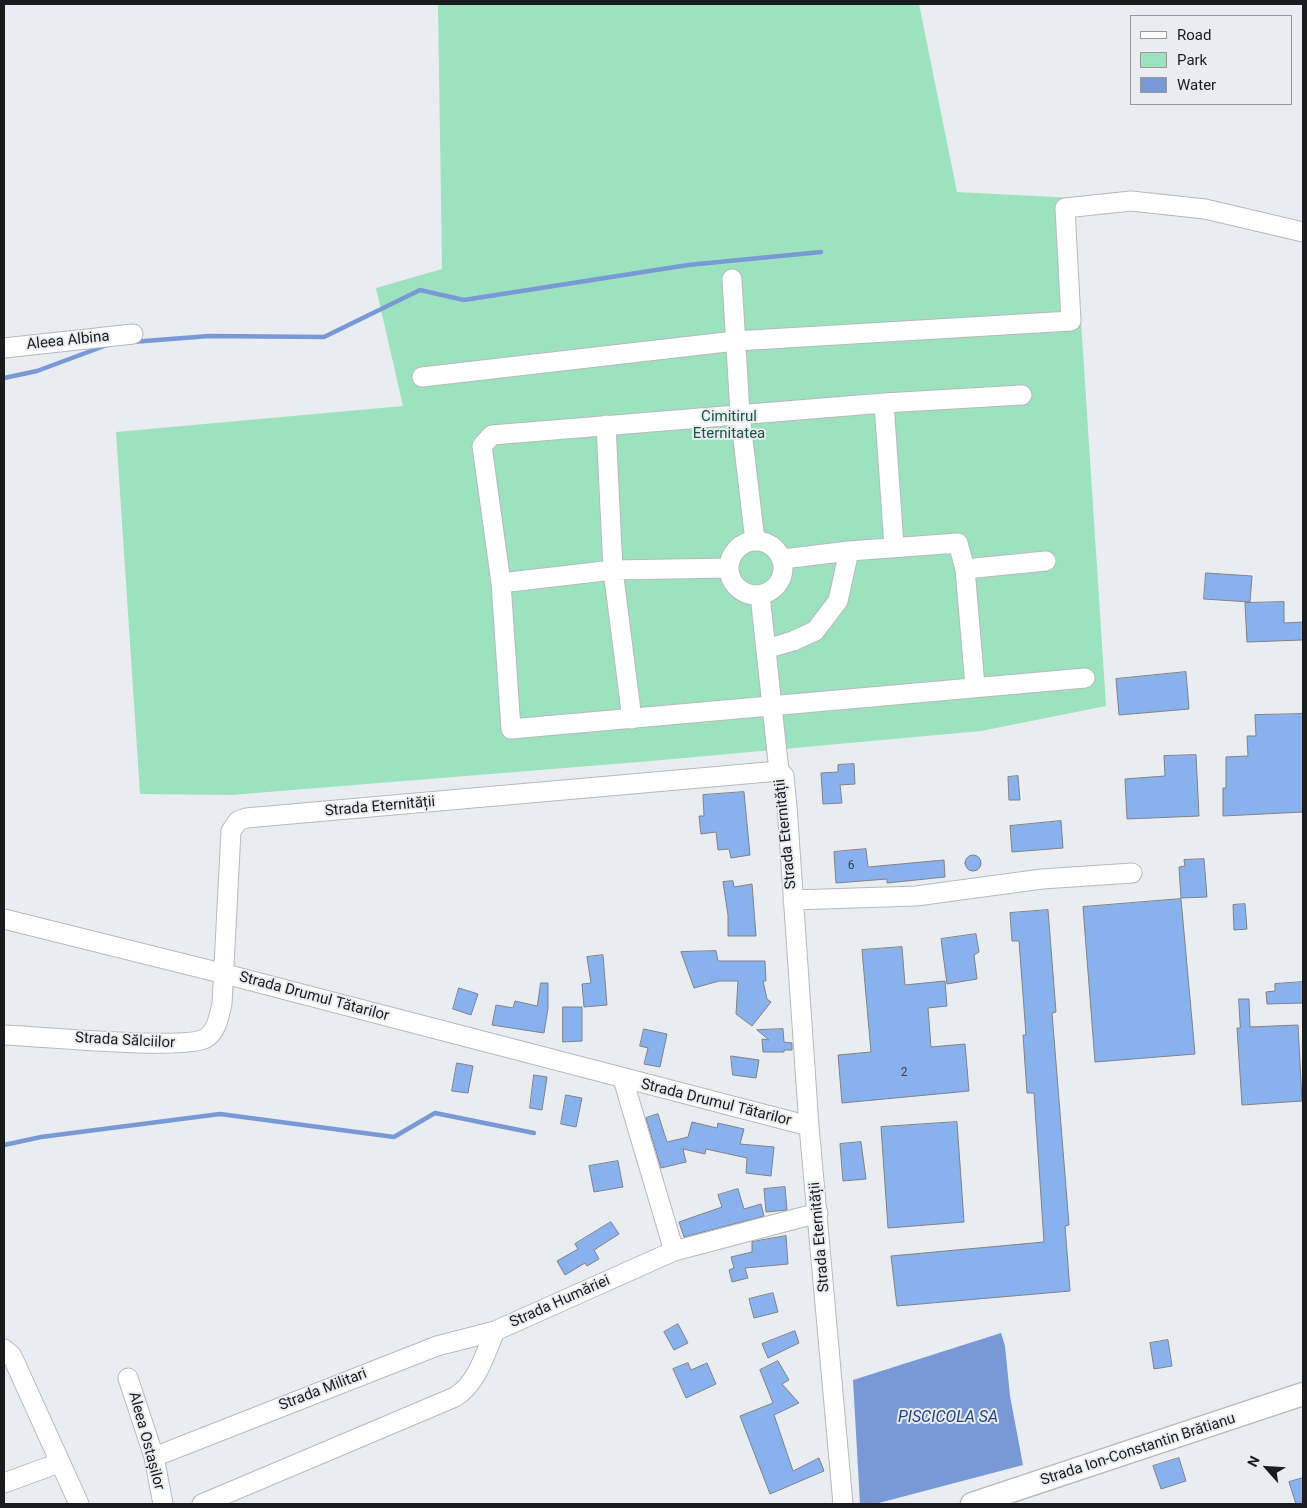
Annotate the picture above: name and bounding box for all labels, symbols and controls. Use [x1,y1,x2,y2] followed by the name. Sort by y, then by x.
[1130,15,1292,105] legend
[1177,26,1211,44] text: Road
[1177,51,1207,69] text: Park
[1177,76,1216,94] text: Water
[26,328,110,354] street label: Aleea Albina
[693,408,765,443] park label: Cimitirul Eternitatea
[771,778,801,890] street label: Strada Eternității
[324,793,436,821] street label: Strada Eternității
[848,859,854,873] house number: 6
[237,968,391,1026] street label: Strada Drumul Tătarilor
[74,1029,176,1053] street label: Strada Sălciilor
[901,1066,907,1080] house number: 2
[639,1076,793,1130] street label: Strada Drumul Tătarilor
[806,1181,834,1293] street label: Strada Eternității
[507,1272,613,1332] street label: Strada Humăriei
[276,1365,370,1415] street label: Strada Militari
[124,1390,168,1492] street label: Aleea Ostașilor
[898,1408,998,1428] water label: PISCICOLA SA
[1038,1410,1238,1490] street label: Strada Ion-Constantin Brătianu
[1242,1443,1292,1493] north arrow
[1244,1453,1263,1469] text: N

